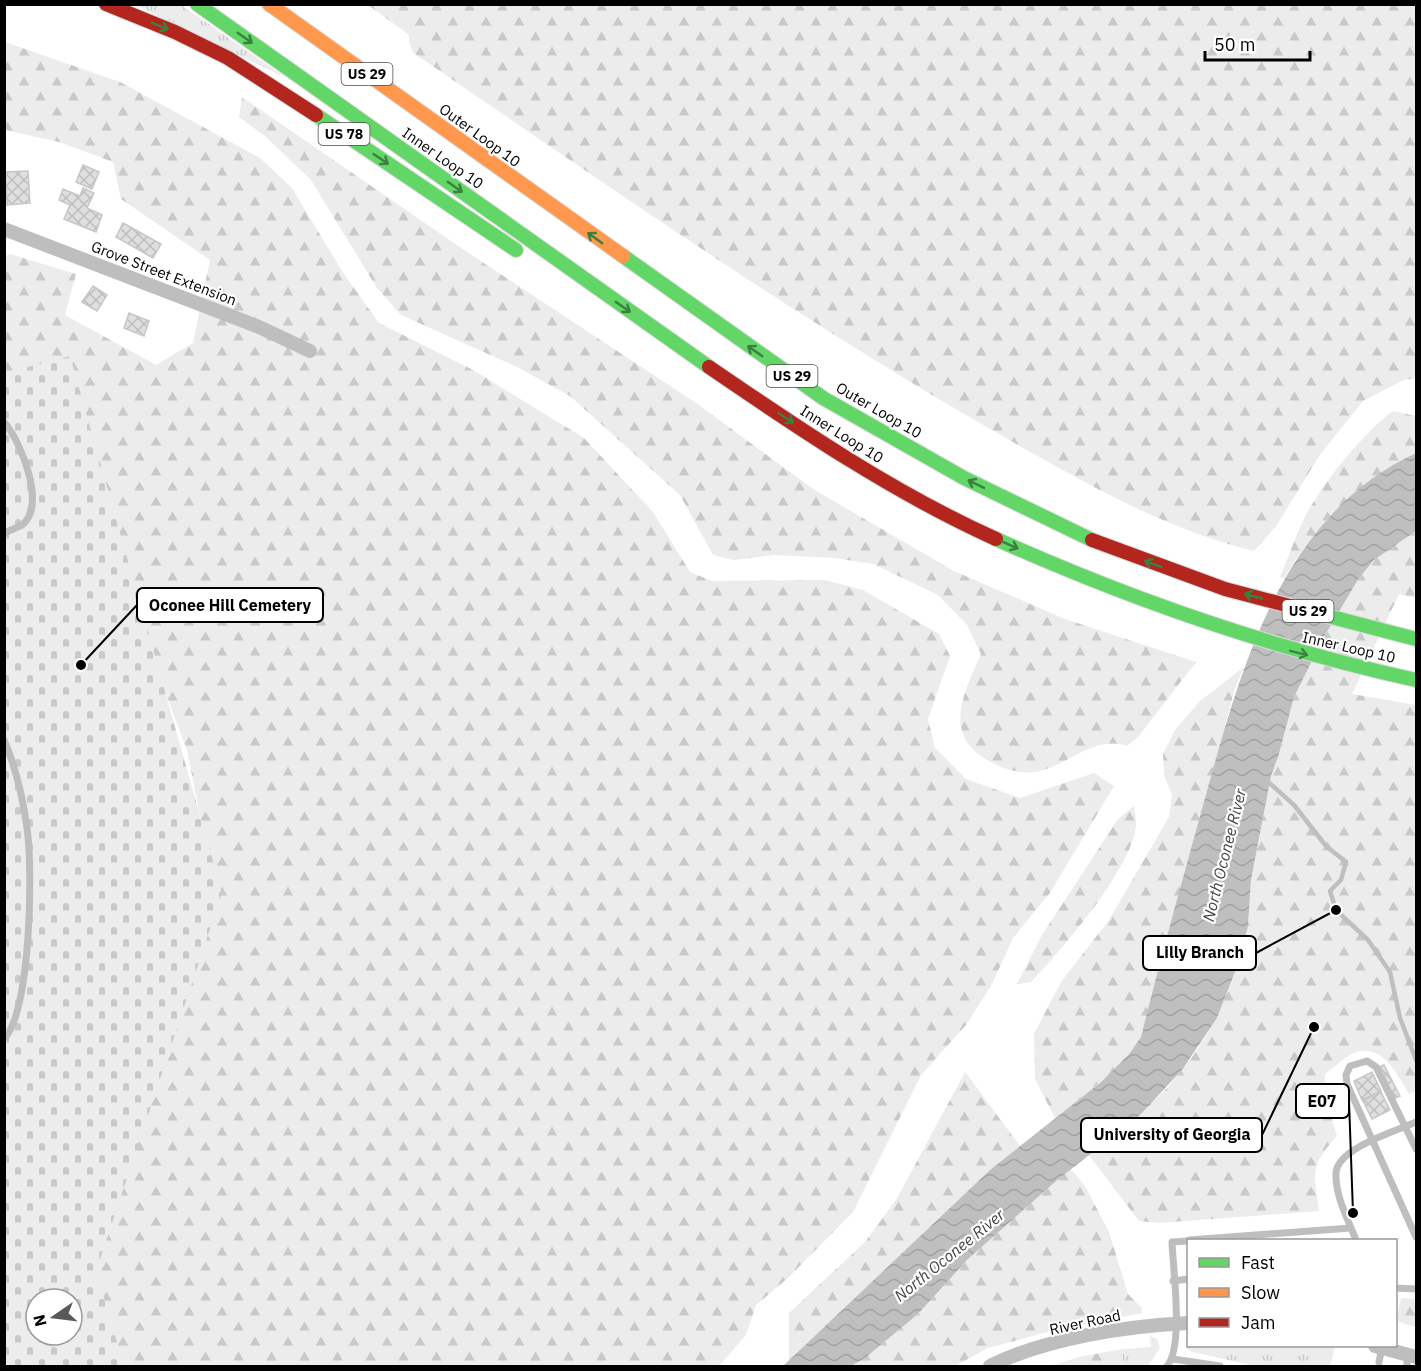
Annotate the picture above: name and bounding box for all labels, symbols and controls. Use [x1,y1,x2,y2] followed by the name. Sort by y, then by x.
[151,21,169,32] one-way arrow
[1205,24,1310,62] scale bar
[236,32,252,44] one-way arrow
[1214,33,1256,56] text: 50 m
[342,63,392,85] road number: US 29
[436,99,524,171] street label: Outer Loop 10
[318,123,370,145] road number: US 78
[399,123,487,193] street label: Inner Loop 10
[372,153,388,165] one-way arrow
[447,181,463,193] one-way arrow
[588,232,604,244] one-way arrow
[89,237,239,309] street label: Grove Street Extension
[615,301,631,313] one-way arrow
[747,345,763,357] one-way arrow
[766,365,818,387] road number: US 29
[833,378,925,442] street label: Outer Loop 10
[797,401,887,467] street label: Inner Loop 10
[777,412,794,424] one-way arrow
[967,477,985,489] one-way arrow
[1001,539,1019,551] one-way arrow
[1144,557,1163,568] one-way arrow
[137,588,323,622] callout: Oconee Hill Cemetery
[1244,590,1263,601] one-way arrow
[149,595,312,615] text: Oconee Hill Cemetery
[1282,600,1334,622] road number: US 29
[1301,627,1397,667] street label: Inner Loop 10
[1289,647,1308,659] one-way arrow
[1198,785,1250,923] water label: North Oconee River
[1143,936,1256,970] callout: Lilly Branch
[1156,942,1244,962] text: Lilly Branch
[1296,1084,1349,1118] callout: E07
[1308,1091,1336,1111] text: E07
[1081,1118,1262,1152] callout: University of Georgia
[1094,1124,1251,1144] text: University of Georgia
[890,1204,1009,1306] water label: North Oconee River
[1187,1239,1397,1347] legend
[1241,1251,1275,1274] text: Fast
[1241,1281,1280,1304] text: Slow
[24,1287,84,1347] north arrow
[1048,1305,1122,1339] street label: River Road
[1241,1311,1276,1334] text: Jam
[28,1313,51,1329] text: N

